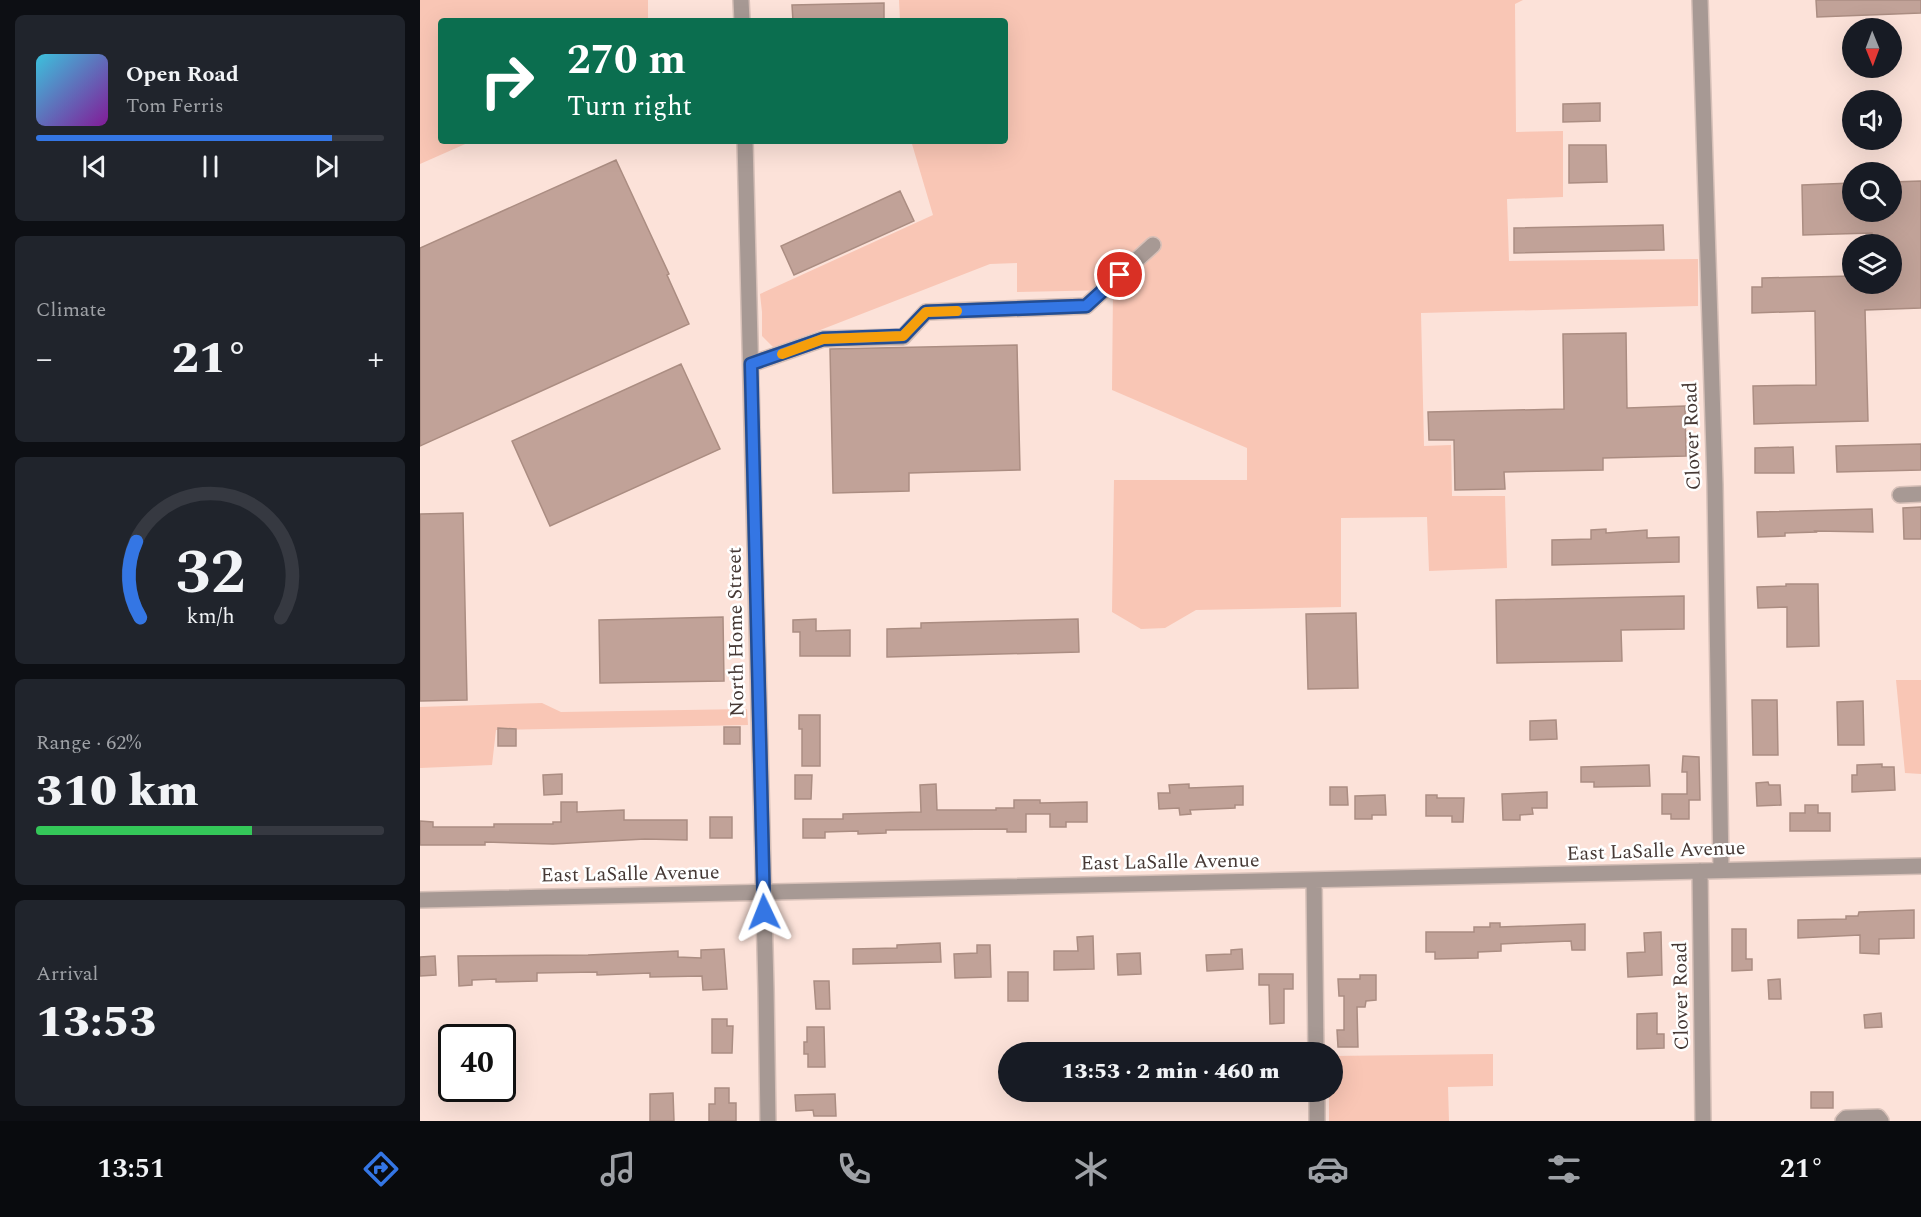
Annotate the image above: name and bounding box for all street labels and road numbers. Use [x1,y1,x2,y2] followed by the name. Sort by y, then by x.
[1675,381,1709,491] street label: Clover Road
[720,547,752,717] street label: North Home Street
[1566,833,1746,869] street label: East LaSalle Avenue
[1080,845,1260,879] street label: East LaSalle Avenue
[540,857,720,891] street label: East LaSalle Avenue
[1665,941,1697,1051] street label: Clover Road

